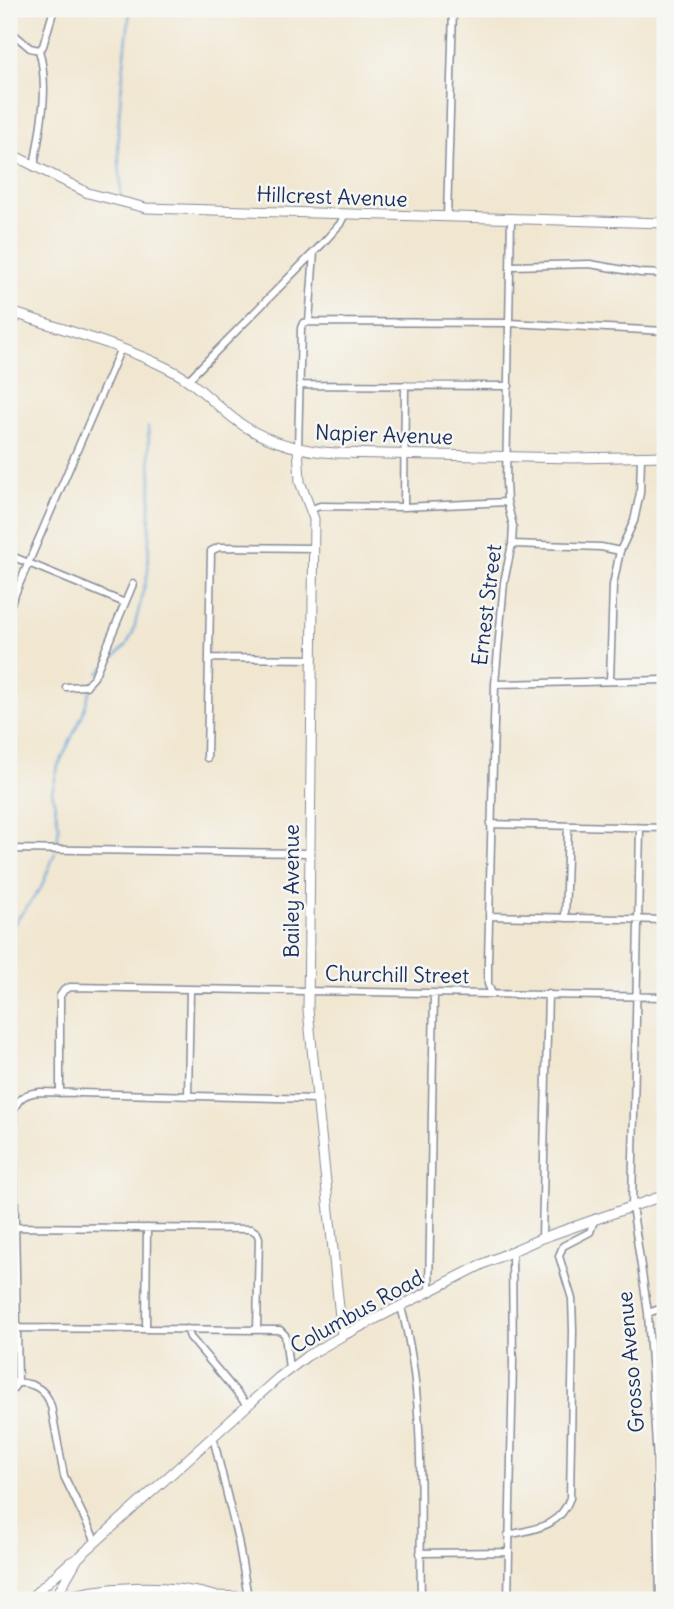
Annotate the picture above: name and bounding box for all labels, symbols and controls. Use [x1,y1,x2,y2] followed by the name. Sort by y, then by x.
[256,180,408,213] street label: Hillcrest Avenue
[314,419,454,450] street label: Napier Avenue
[466,543,507,667] street label: Ernest Street
[278,824,305,958] street label: Bailey Avenue
[325,960,469,989] street label: Churchill Street
[285,1264,428,1359] street label: Columbus Road
[611,1290,650,1434] street label: Grosso Avenue

